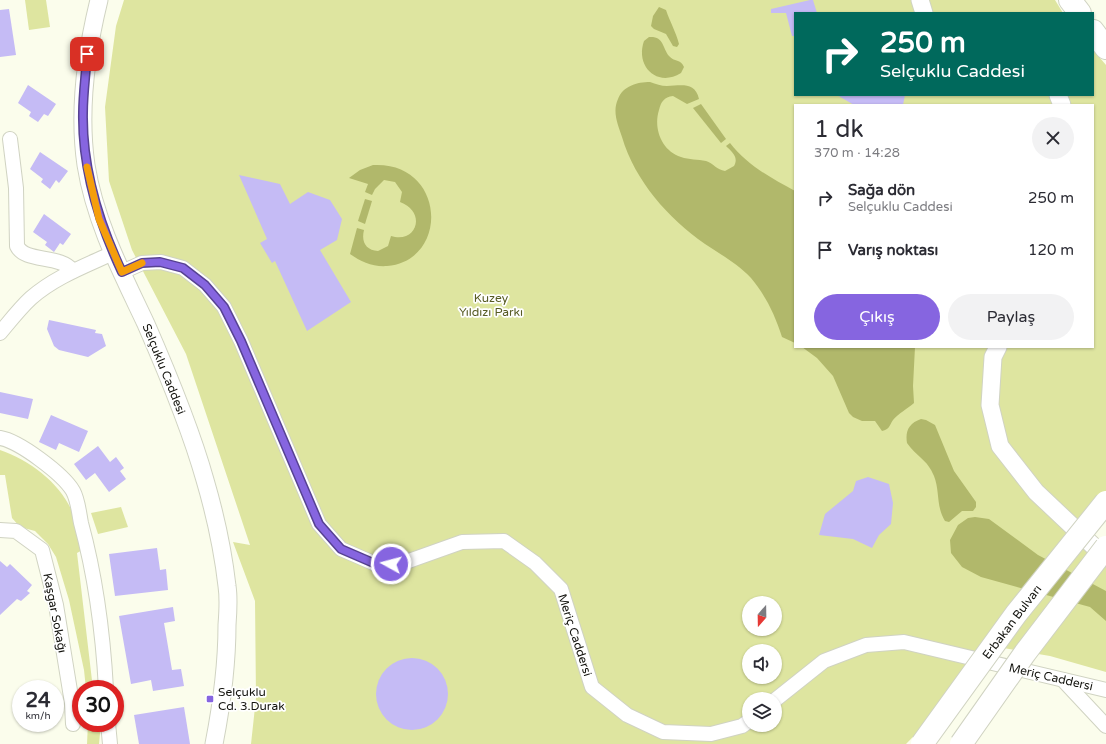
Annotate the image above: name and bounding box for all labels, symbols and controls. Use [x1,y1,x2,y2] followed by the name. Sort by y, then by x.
[880,26,966,60] text: 250 m
[814,28,866,80] icon: right
[70,37,104,71] pin
[76,43,98,65] icon: arrive
[880,60,1025,82] text: Selçuklu Caddesi
[814,115,864,144] text: 1 dk
[1032,117,1074,159] button: close
[814,145,900,161] text: 370 m · 14:28
[848,181,915,199] text: Sağa dön
[814,187,836,209] icon: right
[1028,189,1074,207] text: 250 m
[848,199,953,215] text: Selçuklu Caddesi
[814,239,836,261] icon: arrive
[848,241,938,259] text: Varış noktası
[1028,241,1074,259] text: 120 m
[459,291,523,319] park label: Kuzey Yıldızı Parkı
[814,294,940,340] button: Çıkış
[948,294,1074,340] button: Paylaş
[139,322,189,416] street label: Selçuklu Caddesi
[370,543,412,585] position arrow
[40,572,70,654] street label: Kaşgar Sokağı
[980,582,1044,662] street label: Erbakan Bulvarı
[555,592,595,678] street label: Meriç Caddersi
[742,596,782,636] north arrow
[742,596,782,732] map controls
[742,644,782,684] button: sound
[1008,661,1094,693] street label: Meriç Caddersi
[72,680,124,732] speed limit sign: 30
[218,685,285,713] place label: Selçuklu Cd. 3.Durak
[25,689,51,713] text: 24
[742,692,782,732] button: layers
[205,694,215,704] marker: Selçuklu Cd. 3.Durak
[25,710,51,722] text: km/h

